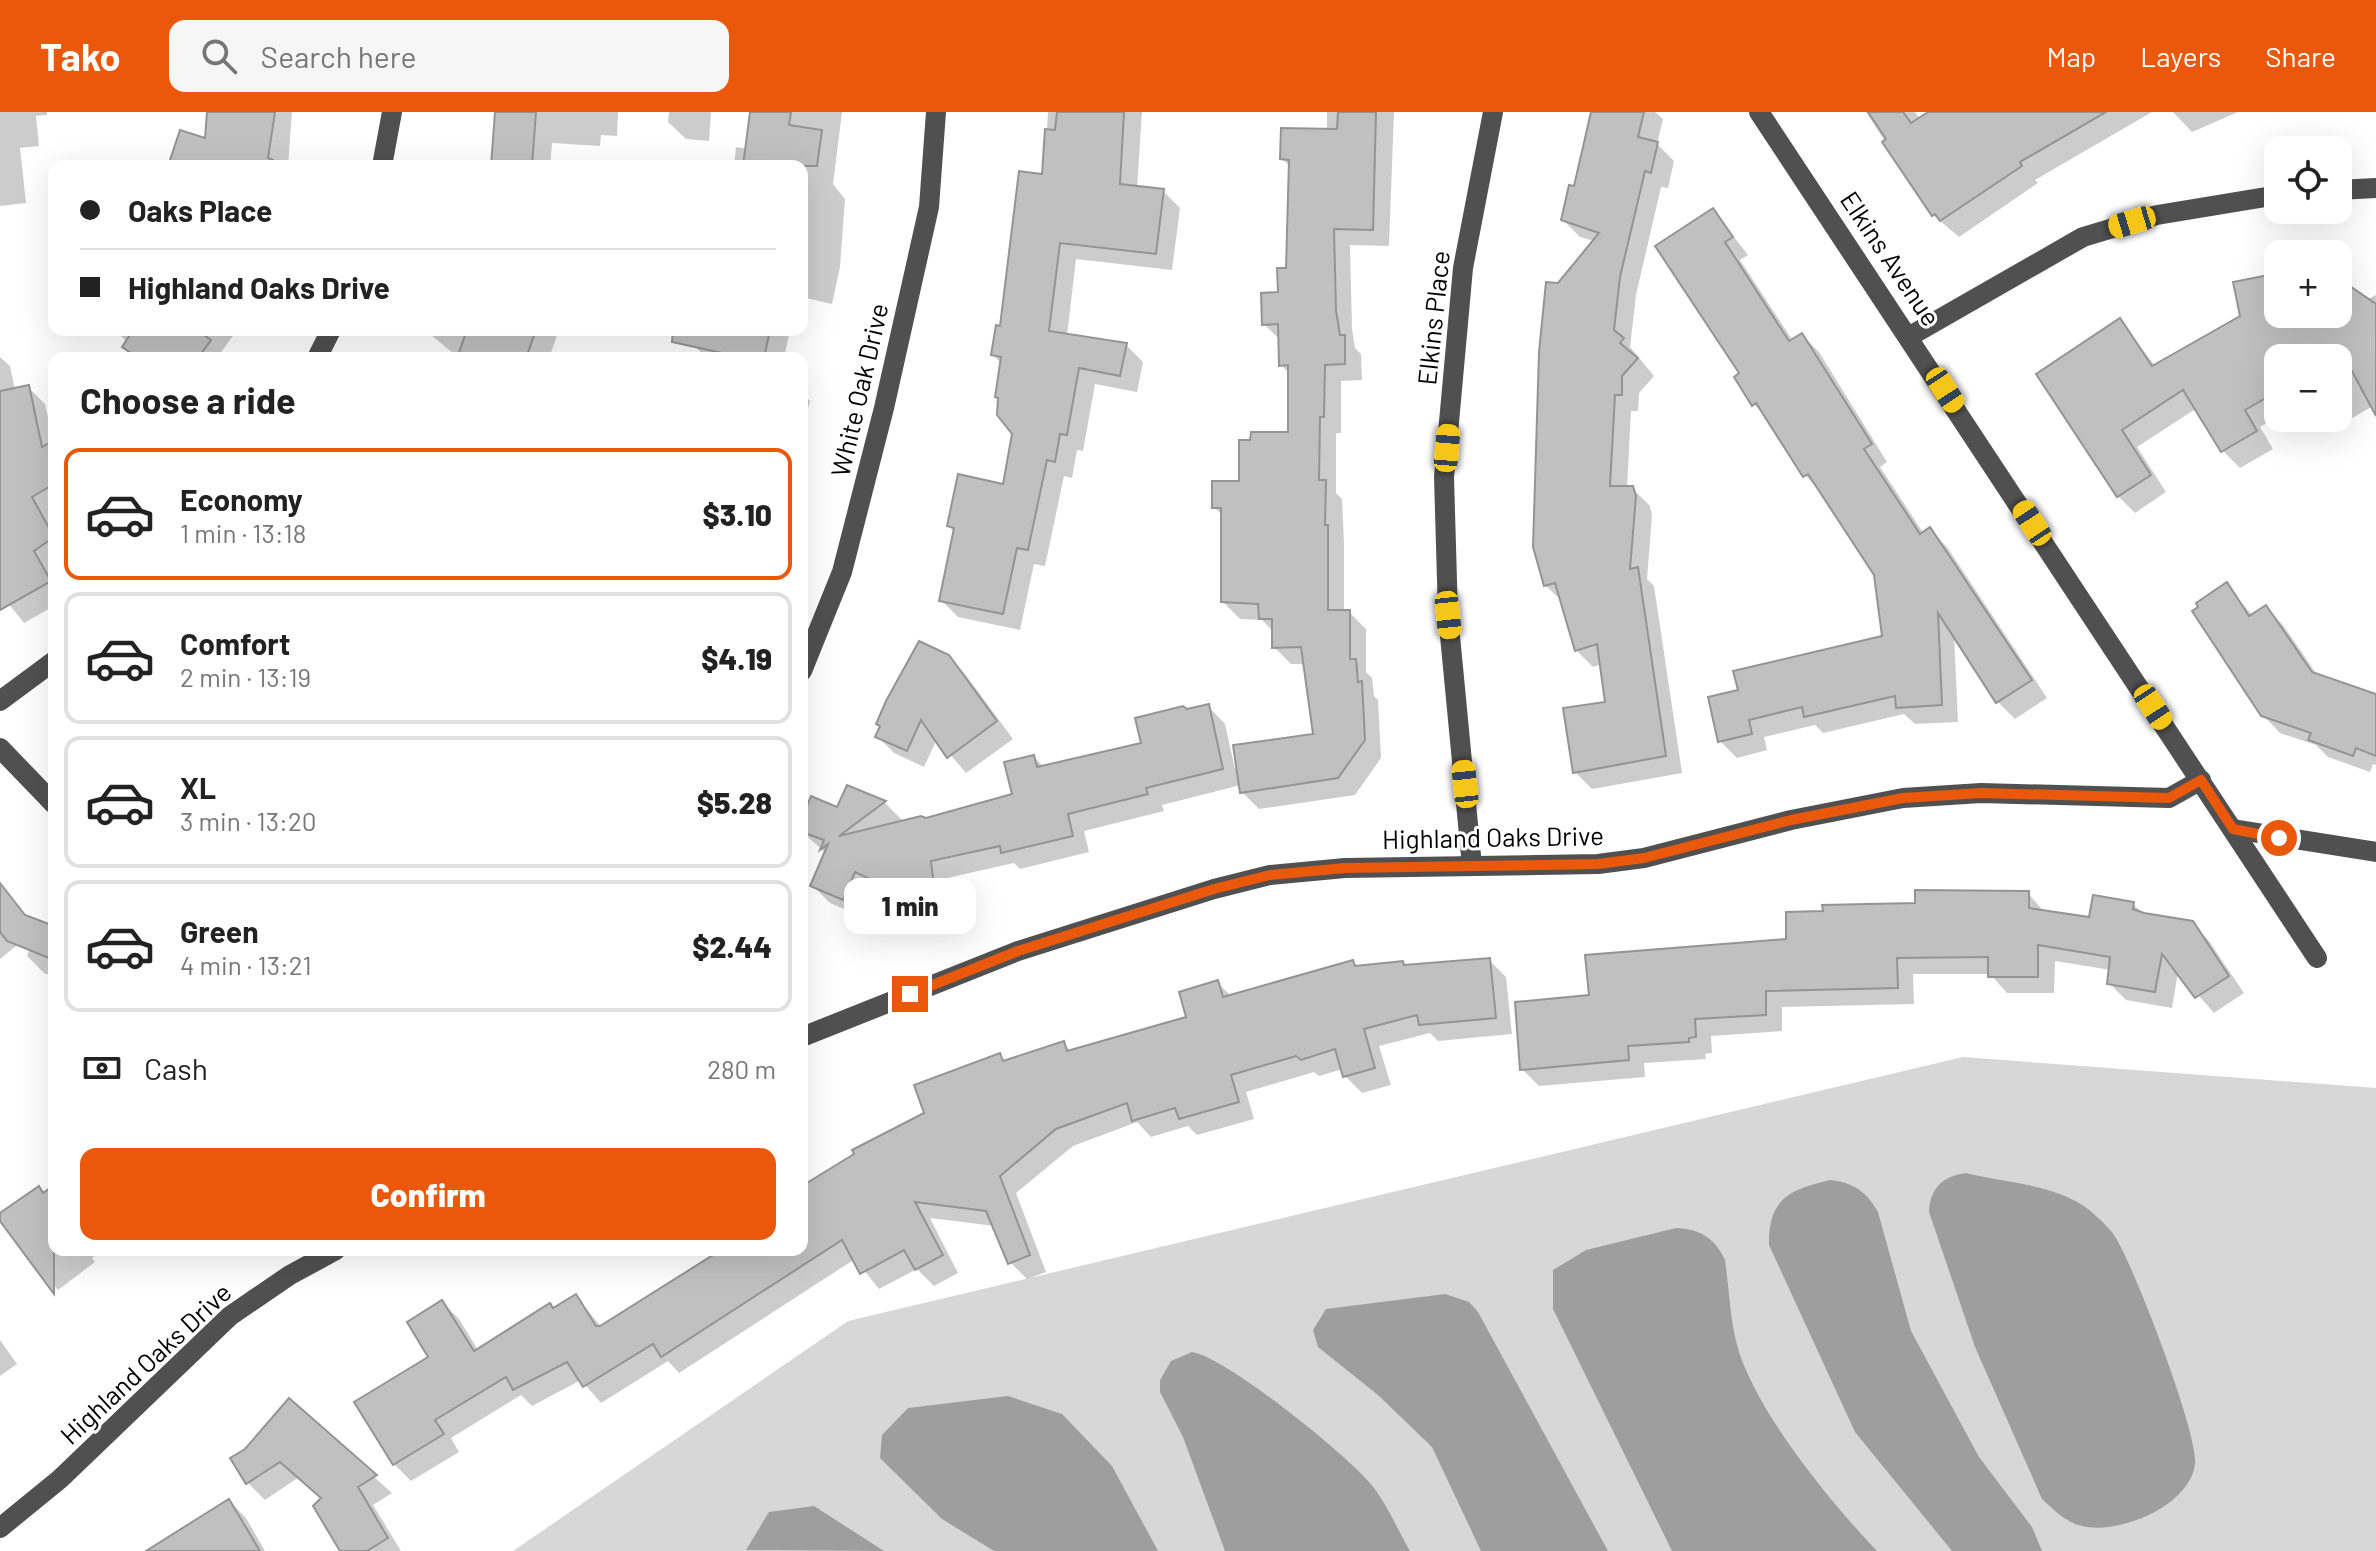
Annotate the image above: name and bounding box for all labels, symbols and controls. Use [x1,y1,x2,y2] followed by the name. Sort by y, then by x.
[169,20,729,92] search box
[40,33,121,79] text: Tako
[197,34,241,78] icon: search
[261,38,417,74] text: Search here
[2046,39,2096,73] text: Map
[2140,39,2221,73] text: Layers
[2265,39,2336,73] text: Share
[2264,136,2352,432] map controls
[2264,136,2352,224] button: locate
[1835,185,1948,331] street label: Elkins Avenue
[128,192,272,228] text: Oaks Place
[2106,204,2158,240] car
[2264,240,2352,328] button: +
[1410,249,1455,387] street label: Elkins Place
[128,269,390,305] text: Highland Oaks Drive
[824,300,894,479] street label: White Oak Drive
[2264,344,2352,432] button: −
[1922,363,1968,417] car
[80,378,296,421] text: Choose a ride
[1433,423,1461,473] car
[84,478,156,550] icon: car
[180,481,303,517] text: Economy
[702,496,772,532] text: $3.10
[2009,496,2055,550] car
[180,517,306,548] text: 1 min · 13:18
[1434,590,1462,640] car
[84,622,156,694] icon: car
[180,625,290,661] text: Comfort
[701,640,772,676] text: $4.19
[180,661,311,692] text: 2 min · 13:19
[2130,680,2176,734] car
[1451,759,1479,809] car
[84,766,156,838] icon: car
[180,769,216,805] text: XL
[697,784,772,820] text: $5.28
[180,805,317,836] text: 3 min · 13:20
[1382,819,1604,854] street label: Highland Oaks Drive
[2261,820,2297,856] route start
[844,878,976,934] callout: 1 min
[881,890,939,921] text: 1 min
[84,910,156,982] icon: car
[180,913,259,949] text: Green
[692,928,772,964] text: $2.44
[180,949,312,980] text: 4 min · 13:21
[892,976,928,1012] route end
[80,1046,124,1090] icon: cash
[144,1050,208,1086] text: Cash
[707,1053,776,1084] text: 280 m
[80,1148,776,1240] button: Confirm
[53,1276,237,1450] street label: Highland Oaks Drive

